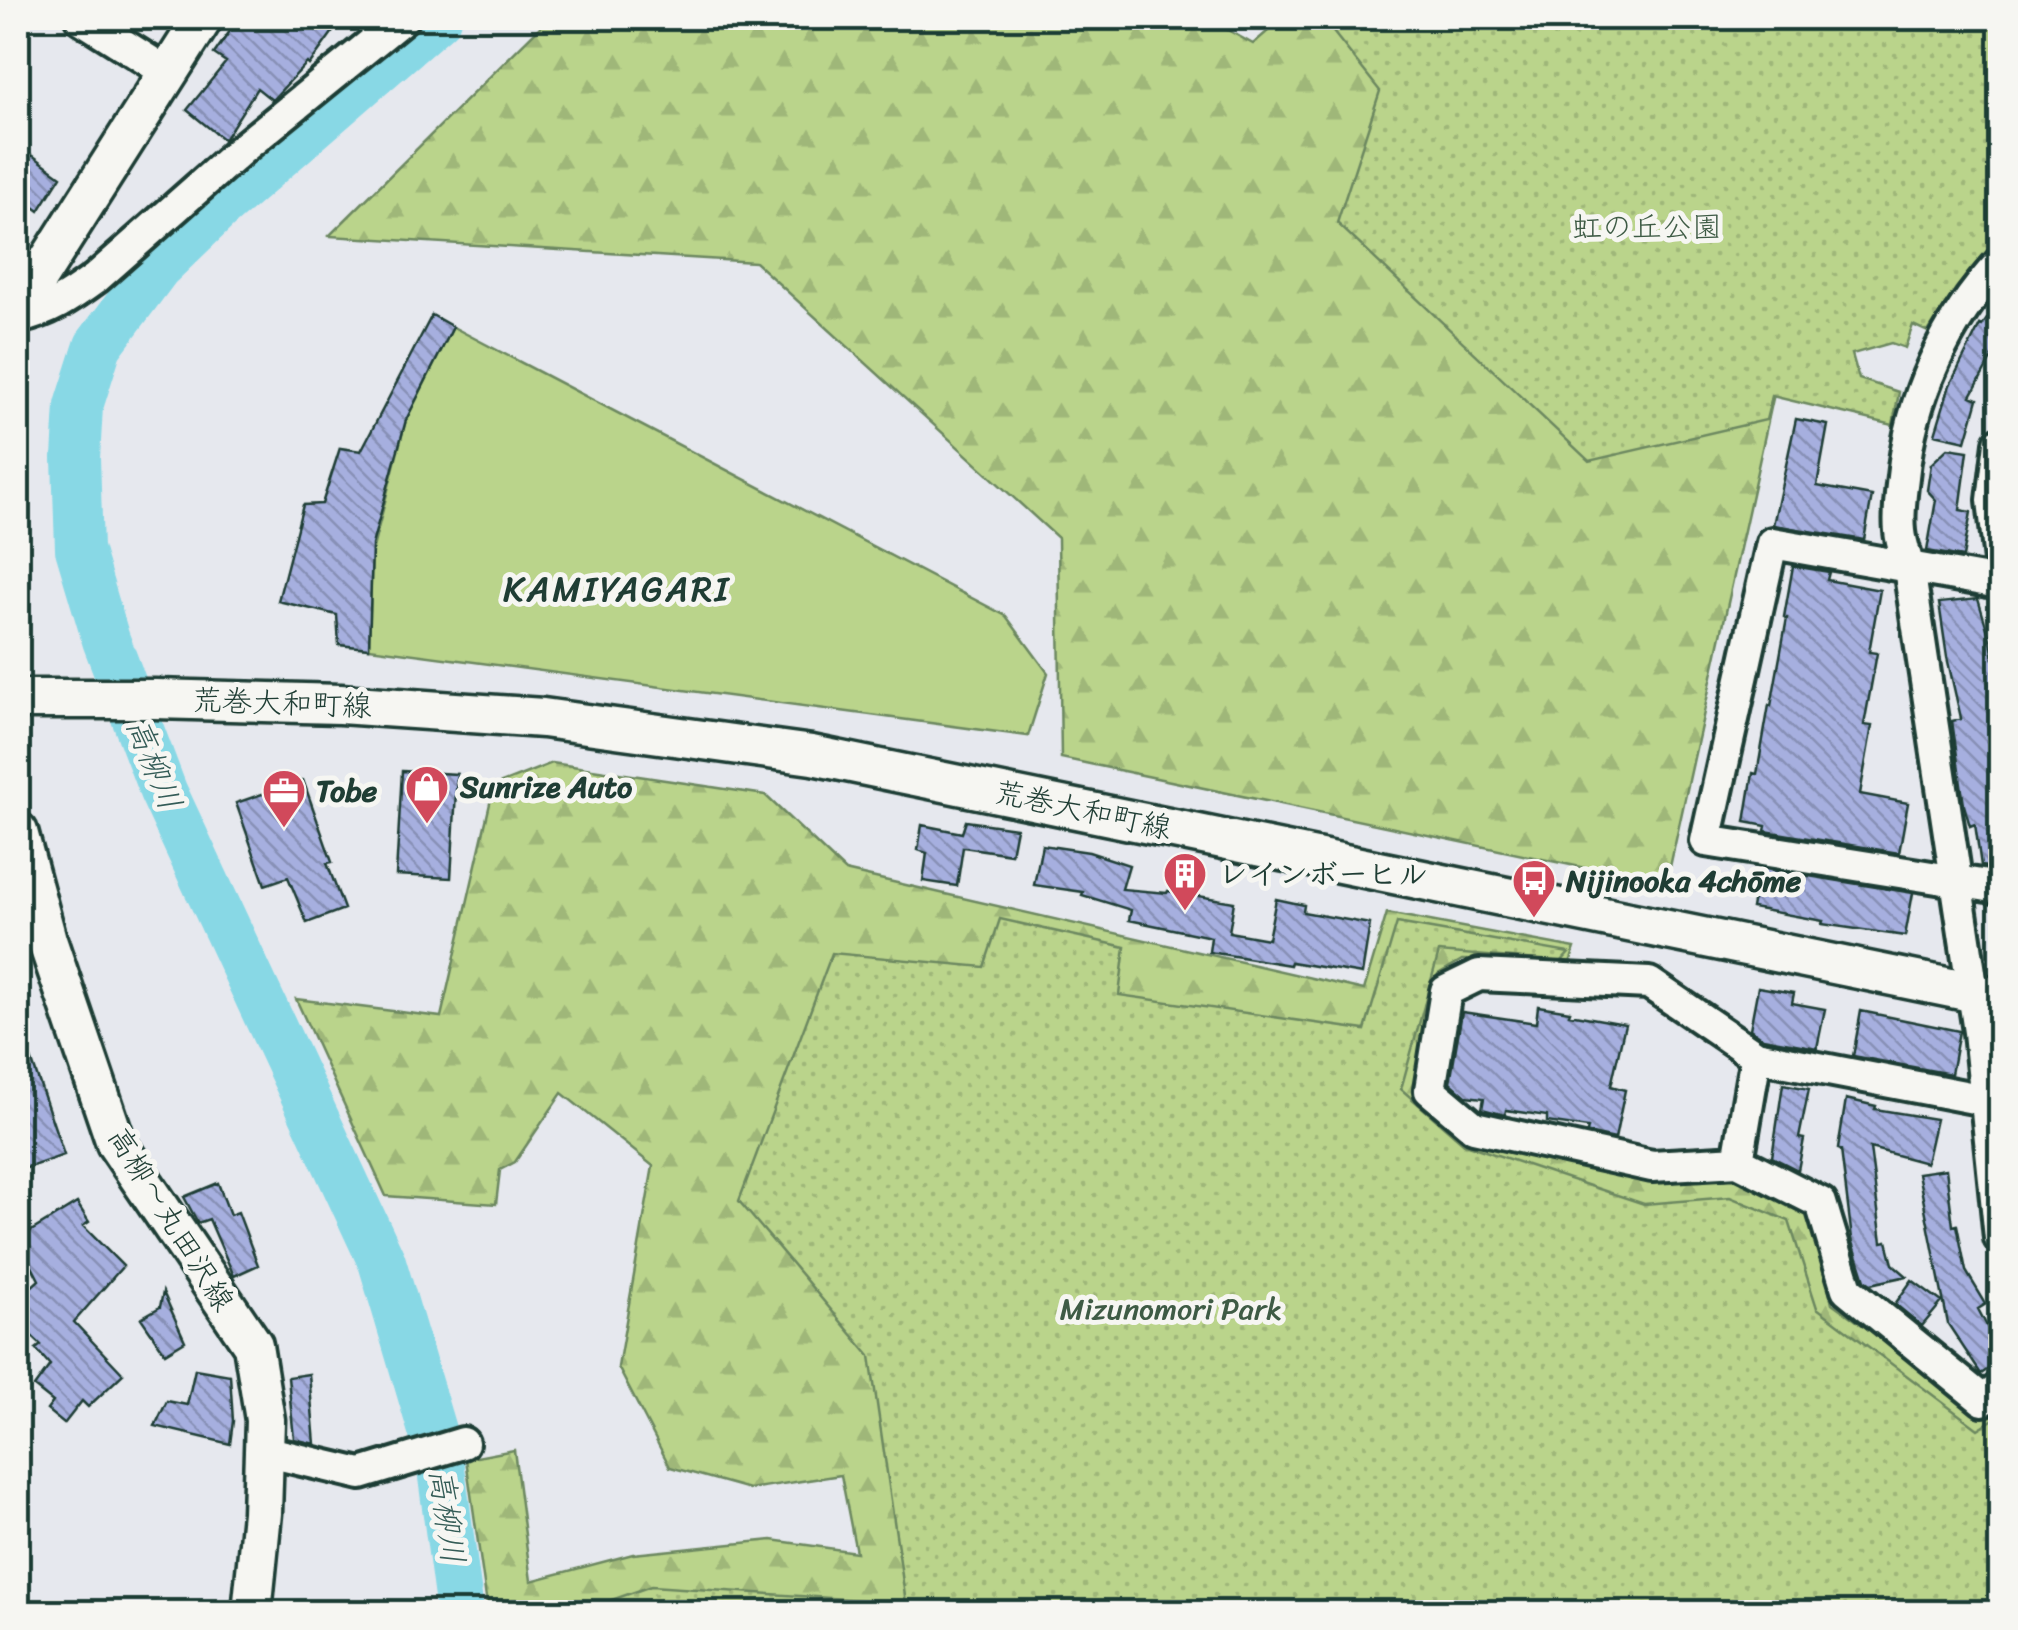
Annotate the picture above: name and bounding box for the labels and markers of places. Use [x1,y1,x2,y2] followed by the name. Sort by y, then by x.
[459,760,633,814] place label: Sunrize Auto
[316,764,378,818] place label: Tobe
[404,764,450,825] shop icon: Sunrize Auto
[261,768,307,829] office icon: Tobe
[1218,847,1428,901] place label: レインボーヒル
[1162,851,1208,912] building icon: レインボーヒル
[1565,854,1802,908] place label: Nijinooka 4chōme
[1511,858,1557,919] bus stop icon: Nijinooka 4chōme

